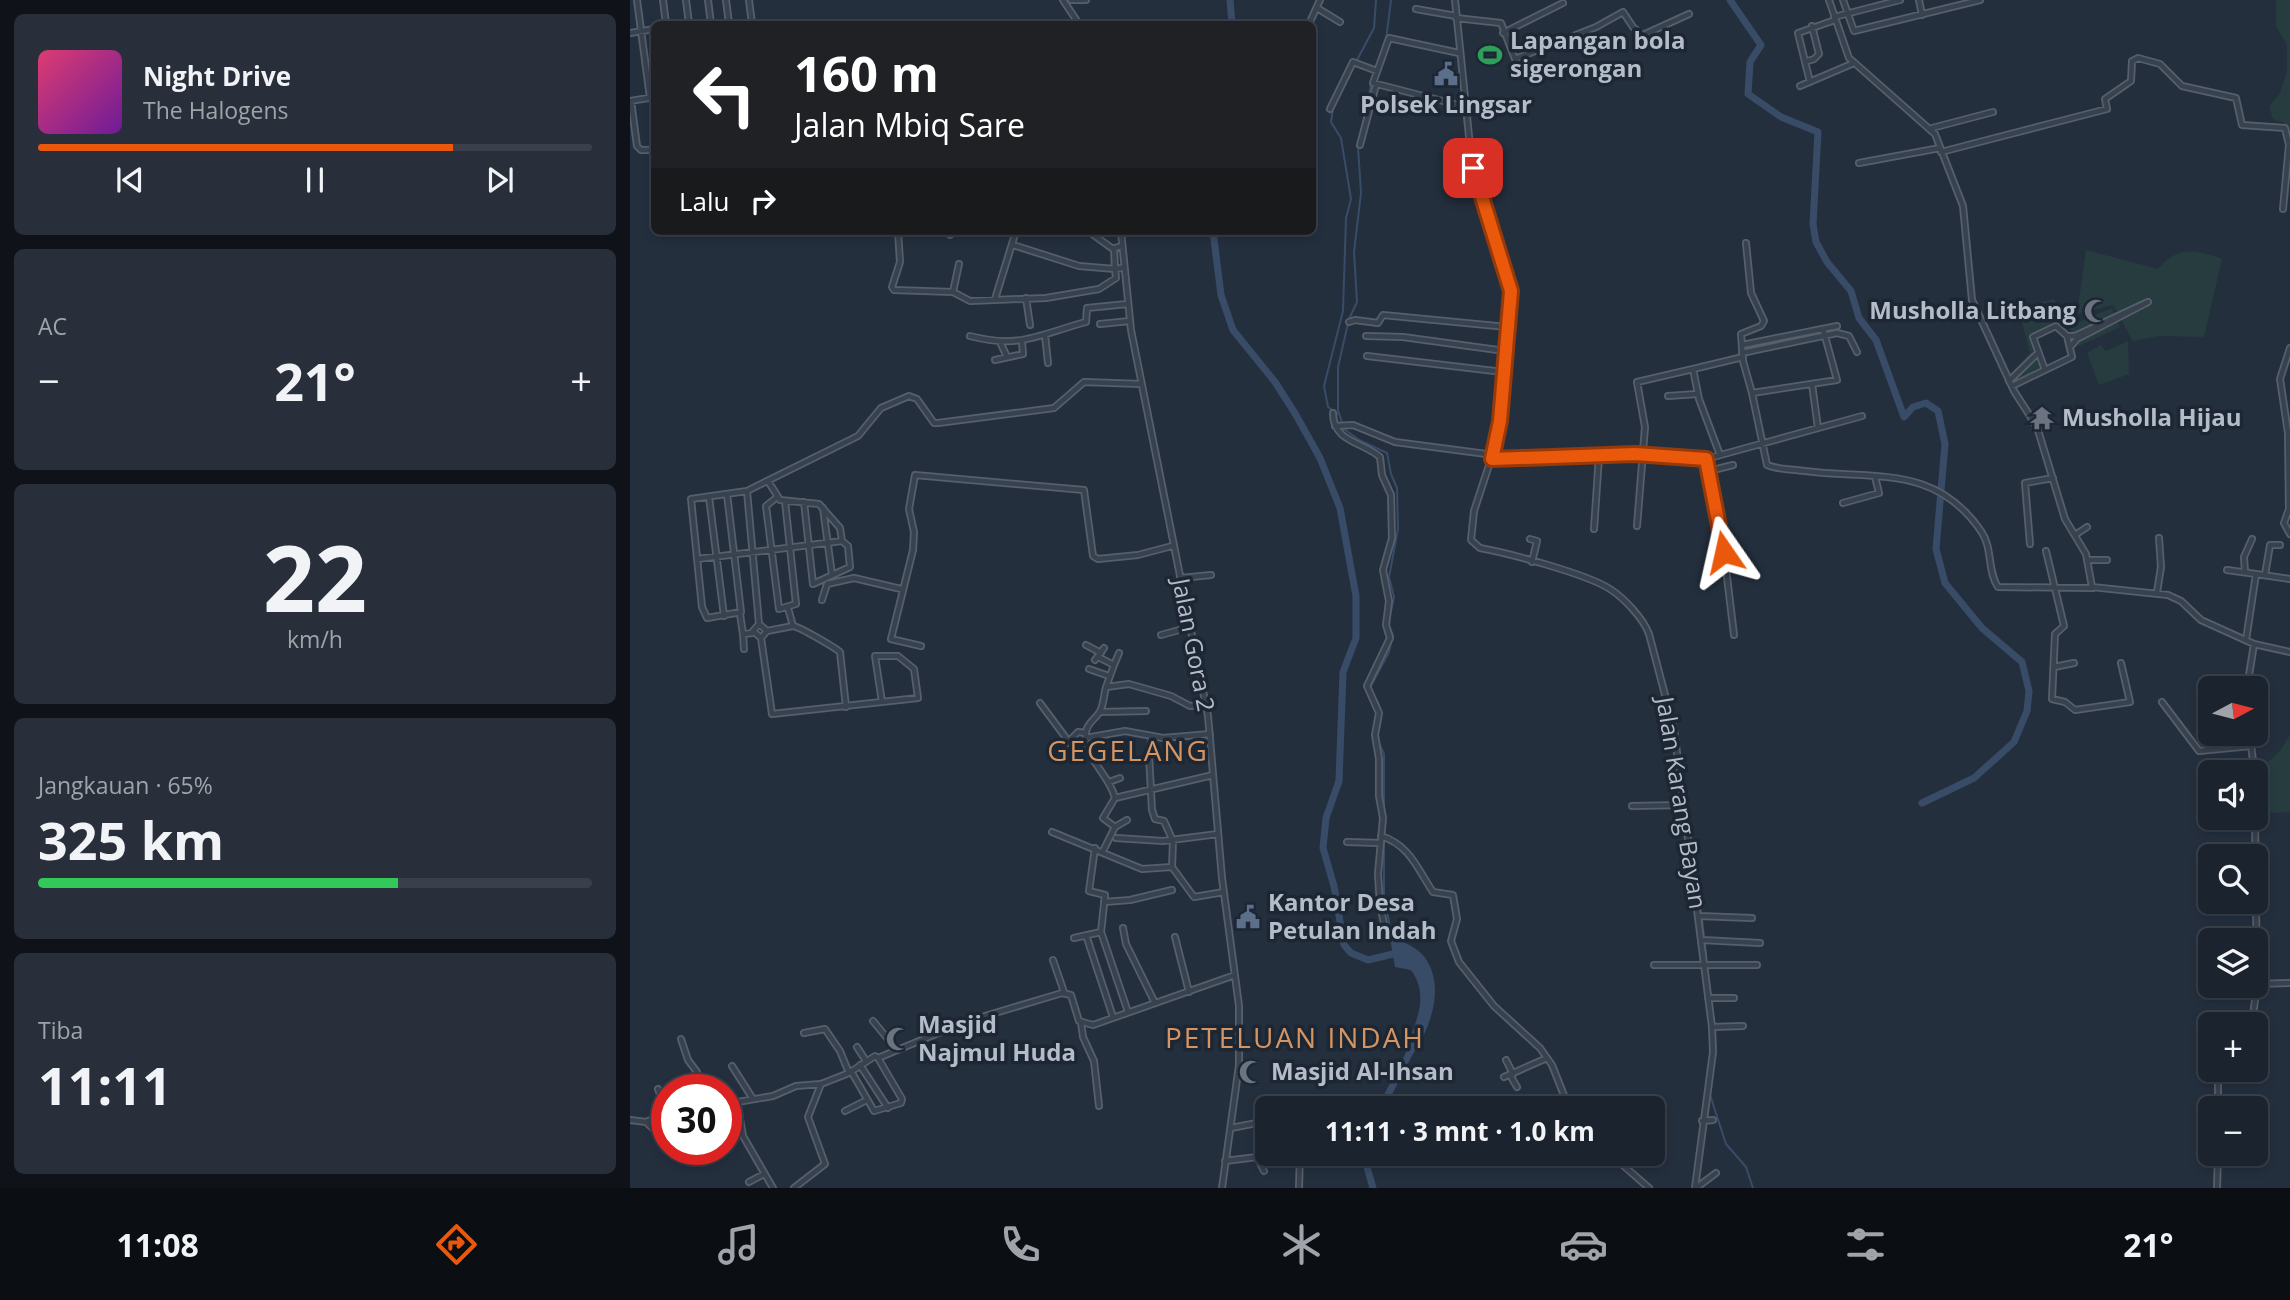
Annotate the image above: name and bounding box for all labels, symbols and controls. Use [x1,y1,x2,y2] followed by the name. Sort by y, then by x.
[1510,23,1685,84] place label: Lapangan bola sigerongan
[794,40,939,106] text: 160 m
[1476,41,1504,69] sports icon: Lapangan bola sigerongan
[679,49,770,140] icon: left
[143,58,291,94] text: Night Drive
[1432,60,1460,88] public building icon: Polsek Lingsar
[1360,87,1532,120] place label: Polsek Lingsar
[143,94,289,126] text: The Halogens
[794,103,1025,146] text: Jalan Mbiq Sare
[1443,138,1503,198] pin
[1454,149,1492,187] icon: arrive
[111,161,149,199] icon: previous
[296,161,334,199] icon: pause
[481,161,519,199] icon: next
[744,182,782,220] icon: right
[679,183,730,219] text: Lalu
[1869,293,2076,326] place label: Musholla Litbang
[2082,297,2110,325] mosque icon: Musholla Litbang
[38,310,67,342] text: AC
[274,345,356,416] text: 21°
[38,354,60,406] text: −
[570,354,592,406] text: +
[2062,400,2242,433] place label: Musholla Hijau
[2028,404,2056,432] temple icon: Musholla Hijau
[263,515,367,639] text: 22
[1687,515,1761,589] position arrow
[1165,573,1224,714] street label: Jalan Gora 2
[287,623,343,655] text: km/h
[2198,676,2268,746] north arrow
[2198,676,2268,1166] map controls
[1649,692,1716,911] street label: Jalan Karang Bayan
[1047,731,1209,769] district label: GEGELANG
[2198,760,2268,830] button: sound
[38,769,213,801] text: Jangkauan · 65%
[38,804,224,875] text: 325 km
[2198,844,2268,914] button: search
[1268,885,1436,946] place label: Kantor Desa Petulan Indah
[1234,903,1262,931] public building icon: Kantor Desa Petulan Indah
[2198,928,2268,998] button: layers
[918,1007,1076,1068] place label: Masjid Najmul Huda
[2198,1012,2268,1082] button: +
[38,1014,83,1046] text: Tiba
[1165,1018,1425,1056] district label: PETELUAN INDAH
[884,1025,912,1053] mosque icon: Masjid Najmul Huda
[38,1049,172,1120] text: 11:11
[1271,1054,1454,1087] place label: Masjid Al-Ihsan
[1237,1058,1265,1086] mosque icon: Masjid Al-Ihsan
[651,1074,742,1165] speed limit sign: 30
[2198,1096,2268,1166] button: −
[1325,1113,1595,1149] text: 11:11 · 3 mnt · 1.0 km
[432,1220,481,1269] icon: directions
[714,1220,763,1269] icon: music
[996,1220,1045,1269] icon: phone
[1277,1220,1326,1269] icon: climate
[1559,1220,1608,1269] icon: car
[1841,1220,1890,1269] icon: filters
[116,1223,199,1266] text: 11:08
[2123,1223,2174,1266] text: 21°

